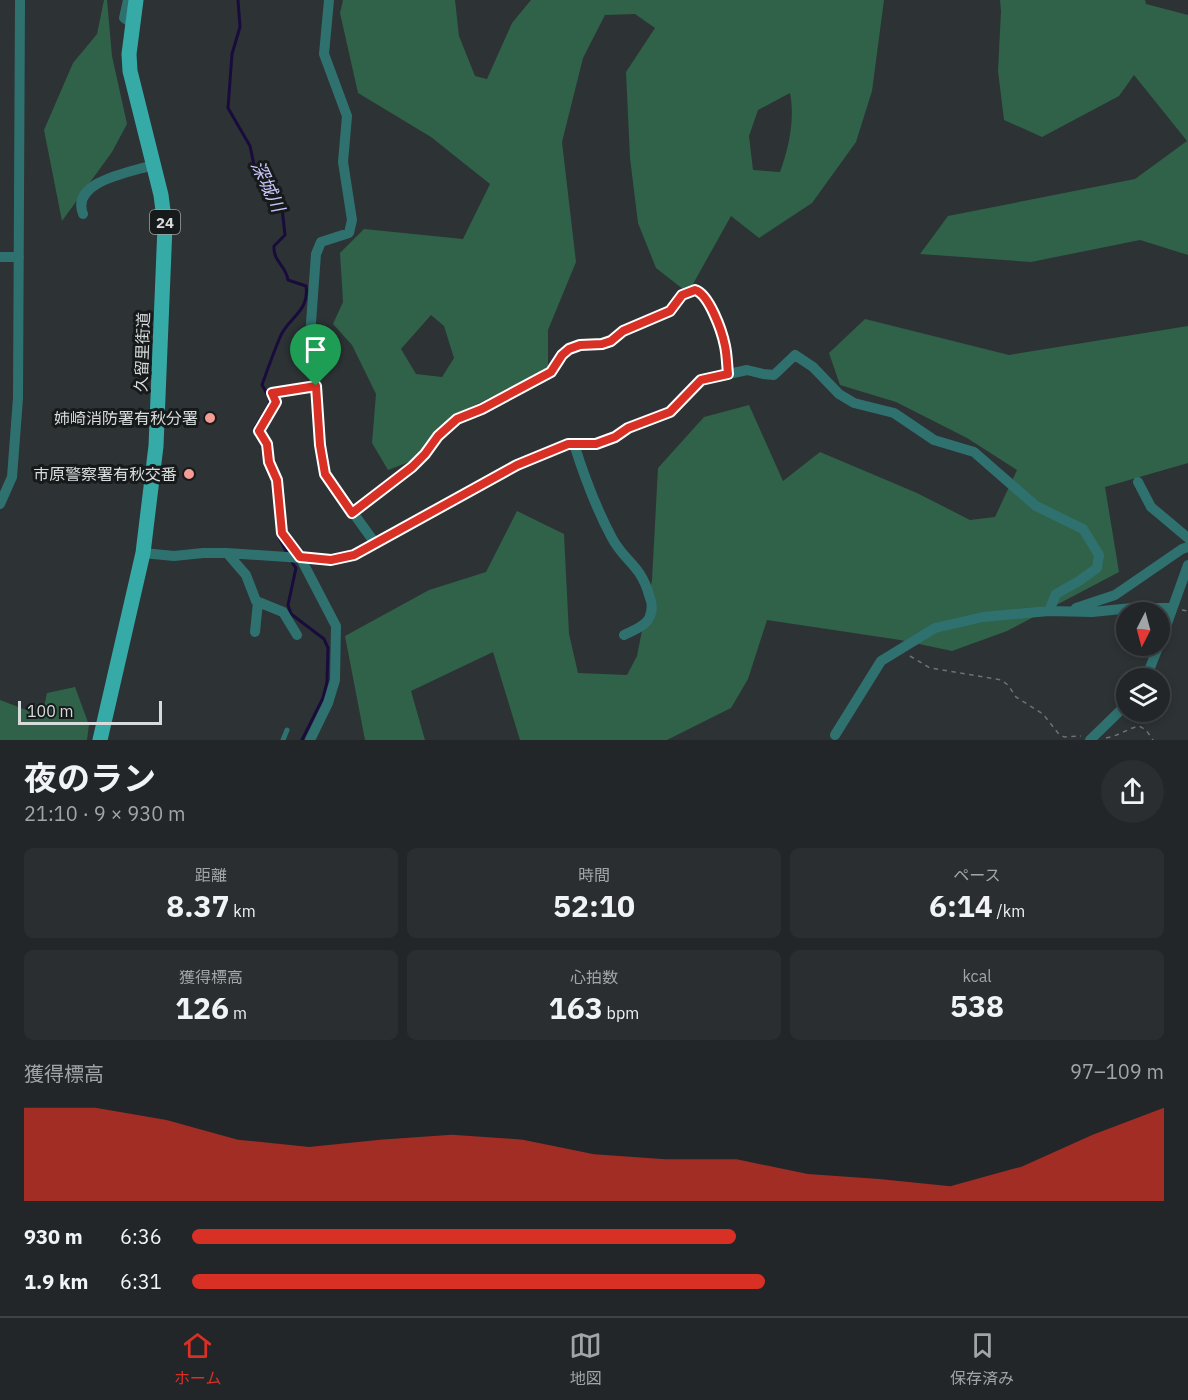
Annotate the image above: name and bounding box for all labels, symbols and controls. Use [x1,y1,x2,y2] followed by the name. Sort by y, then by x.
[246,157,291,217] water label: 深城川
[150,210,180,234] road number: 24
[131,312,153,392] street label: 久留里街道
[290,324,341,386] pin
[299,333,332,366] icon: arrive
[54,408,198,428] place label: 姉崎消防署有秋分署
[203,411,217,425] marker: 姉崎消防署有秋分署
[33,464,177,484] place label: 市原警察署有秋交番
[182,467,196,481] marker: 市原警察署有秋交番
[1116,602,1170,656] north arrow
[1116,602,1170,722] map controls
[1116,668,1170,722] button: layers
[18,698,162,726] scale bar
[27,701,74,721] text: 100 m
[24,756,156,799] text: 夜のラン
[1101,760,1164,823] button: share
[24,800,185,827] text: 21:10 · 9 × 930 m
[195,865,227,885] text: 距離
[578,865,610,885] text: 時間
[953,865,1001,885] text: ペース
[166,886,230,925] text: 8.37
[553,886,635,925] text: 52:10
[929,886,993,925] text: 6:14
[230,901,256,921] text: km
[993,901,1025,921] text: /km
[962,966,992,986] text: kcal
[179,967,243,987] text: 獲得標高
[570,967,618,987] text: 心拍数
[950,986,1004,1025] text: 538
[175,988,229,1027] text: 126
[549,988,603,1027] text: 163
[229,1003,247,1023] text: m
[603,1003,639,1023] text: bpm
[1070,1058,1164,1085] text: 97–109 m
[24,1060,104,1087] text: 獲得標高
[24,1223,83,1250] text: 930 m
[120,1223,162,1250] text: 6:36
[24,1268,88,1295] text: 1.9 km
[120,1268,162,1295] text: 6:31
[174,1329,221,1389] tab: ホーム
[569,1329,602,1389] tab: 地図
[950,1329,1014,1389] tab: 保存済み

